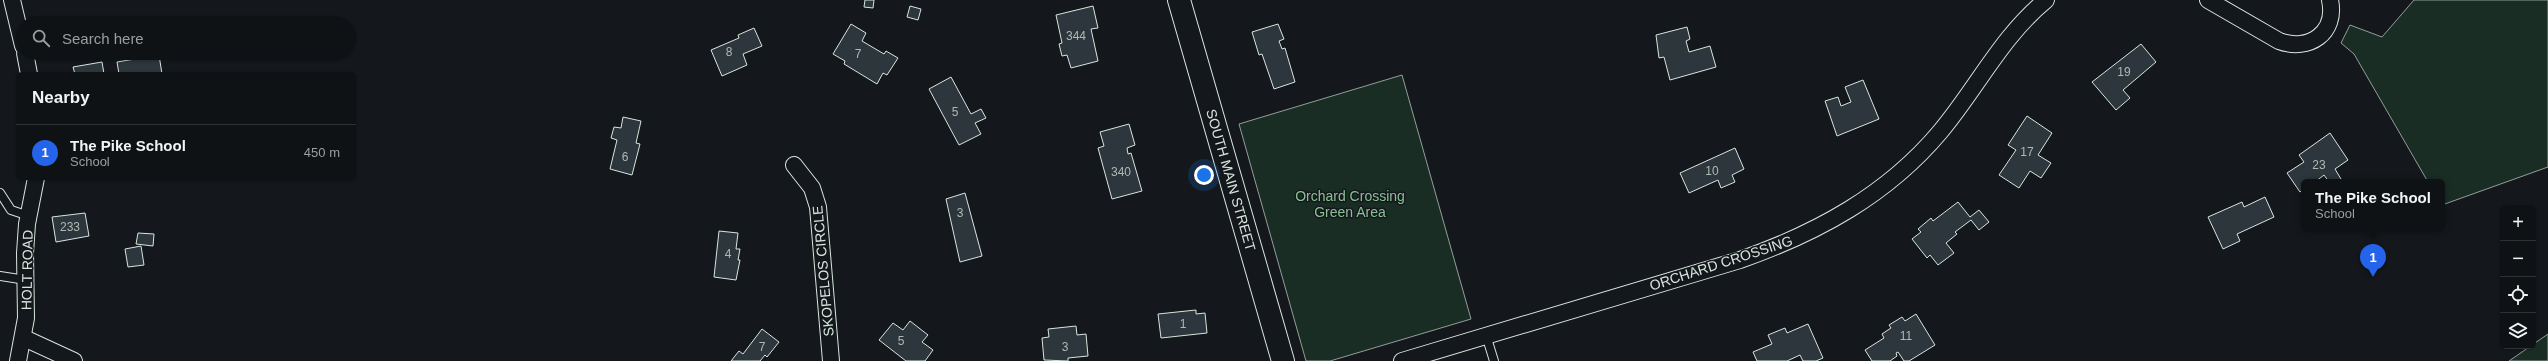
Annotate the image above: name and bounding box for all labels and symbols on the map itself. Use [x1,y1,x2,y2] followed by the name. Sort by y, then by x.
[1066,29,1086,43] house number: 344
[726,45,733,59] house number: 8
[855,47,862,61] house number: 7
[2117,65,2131,79] house number: 19
[952,105,959,119] house number: 5
[1203,107,1259,253] street label: SOUTH MAIN STREET
[2020,145,2034,159] house number: 17
[622,150,629,164] house number: 6
[2312,158,2326,172] house number: 23
[1705,164,1719,178] house number: 10
[1111,165,1131,179] house number: 340
[1194,165,1214,185] your location
[1295,188,1405,220] park label: Orchard Crossing Green Area
[809,205,837,337] street label: SKOPELOS CIRCLE
[957,206,964,220] house number: 3
[60,220,80,234] house number: 233
[18,230,36,310] street label: HOLT ROAD
[1648,232,1794,294] street label: ORCHARD CROSSING
[2360,244,2386,277] pin: 1
[725,247,732,261] house number: 4
[1180,317,1187,331] house number: 1
[1900,329,1913,343] house number: 11
[898,334,905,348] house number: 5
[759,340,766,354] house number: 7
[1062,340,1069,354] house number: 3

